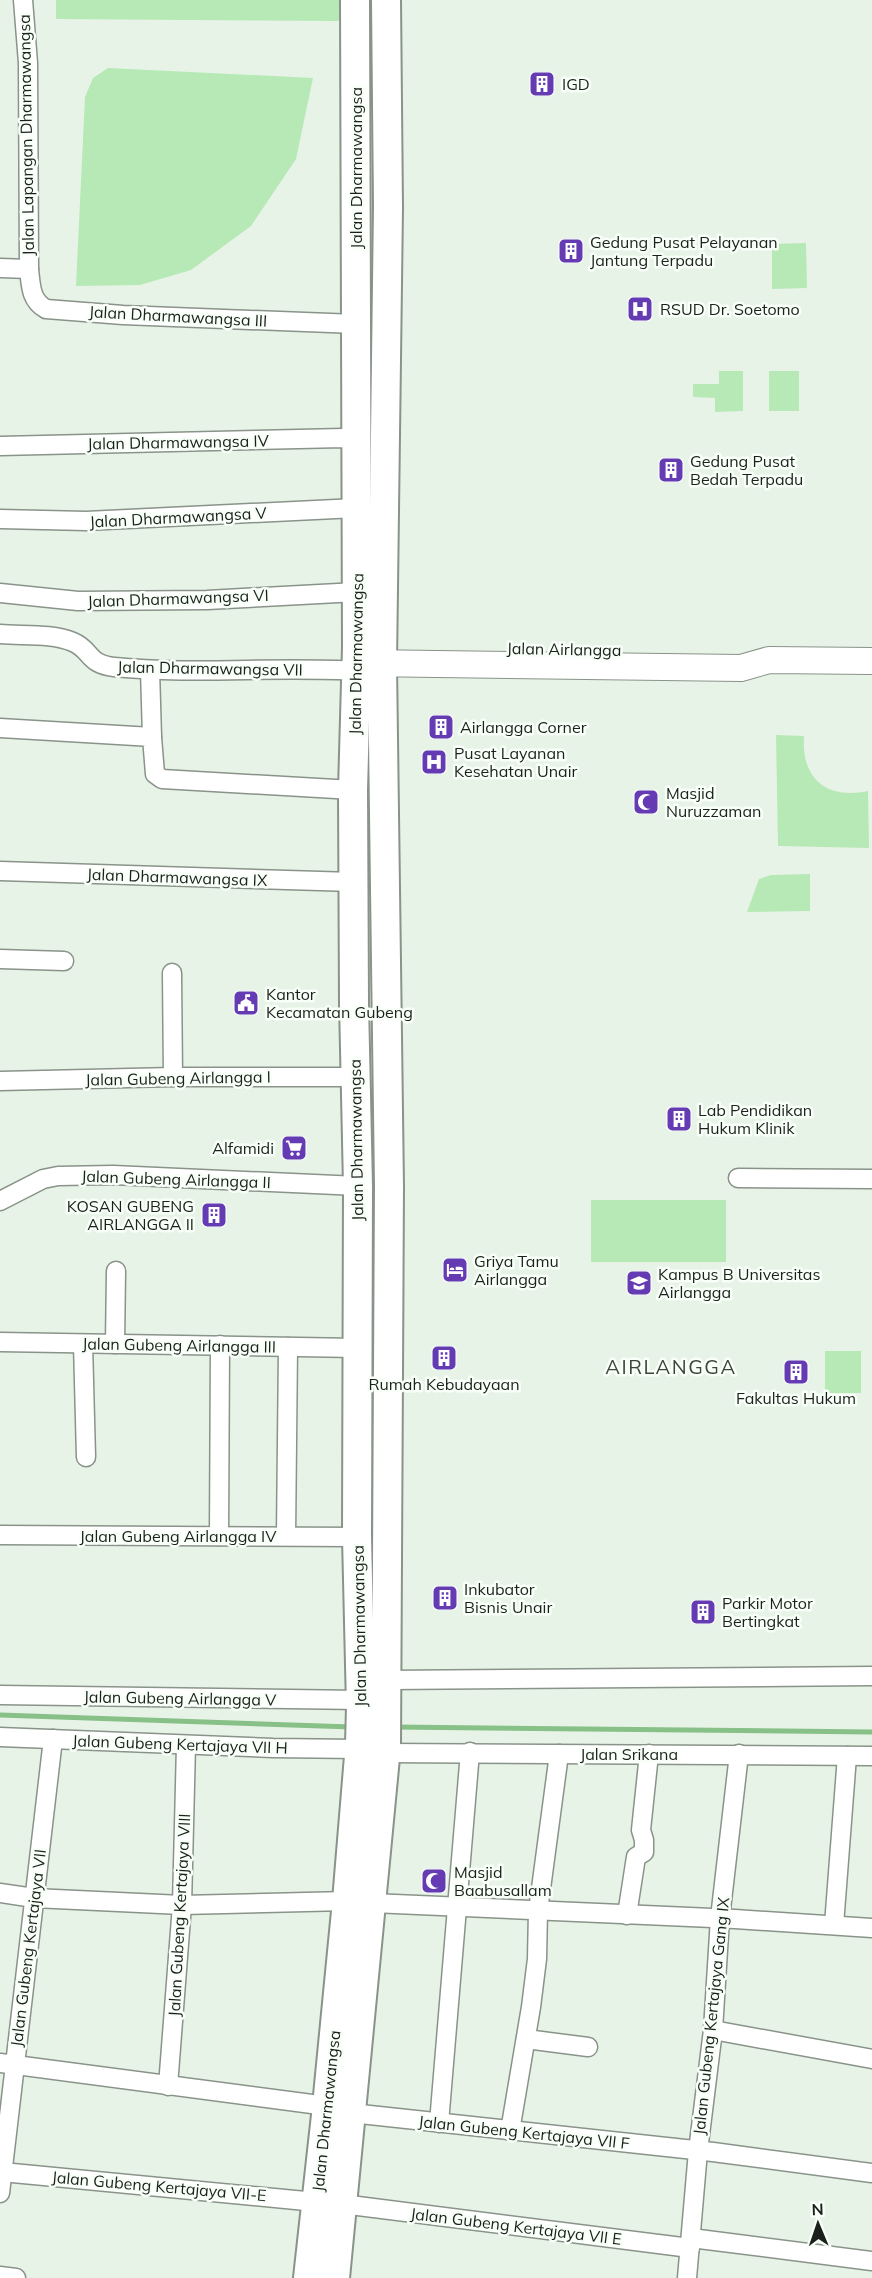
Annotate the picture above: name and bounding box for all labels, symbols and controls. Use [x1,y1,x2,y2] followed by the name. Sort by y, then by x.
[14,14,38,256] street label: Jalan Lapangan Dharmawangsa
[527,69,557,99] building icon: IGD
[562,74,590,94] place label: IGD
[346,87,366,249] street label: Jalan Dharmawangsa
[590,232,778,270] place label: Gedung Pusat Pelayanan Jantung Terpadu
[556,236,586,266] building icon: Gedung Pusat Pelayanan Jantung Terpadu
[625,294,655,324] hospital icon: RSUD Dr. Soetomo
[660,299,800,319] place label: RSUD Dr. Soetomo
[88,301,268,331] street label: Jalan Dharmawangsa III
[87,430,270,454] street label: Jalan Dharmawangsa IV
[690,451,803,489] place label: Gedung Pusat Bedah Terpadu
[656,455,686,485] building icon: Gedung Pusat Bedah Terpadu
[89,502,268,532] street label: Jalan Dharmawangsa V
[345,573,367,735] street label: Jalan Dharmawangsa
[87,585,269,611] street label: Jalan Dharmawangsa VI
[506,638,622,660] street label: Jalan Airlangga
[117,656,303,680] street label: Jalan Dharmawangsa VII
[426,712,456,742] building icon: Airlangga Corner
[460,717,587,737] place label: Airlangga Corner
[454,743,577,781] place label: Pusat Layanan Kesehatan Unair
[419,747,449,777] hospital icon: Pusat Layanan Kesehatan Unair
[666,783,761,821] place label: Masjid Nuruzzaman
[631,787,661,817] mosque icon: Masjid Nuruzzaman
[86,864,268,890] street label: Jalan Dharmawangsa IX
[266,984,413,1022] place label: Kantor Kecamatan Gubeng
[231,988,261,1018] public building icon: Kantor Kecamatan Gubeng
[345,1059,367,1221] street label: Jalan Dharmawangsa
[85,1066,271,1090] street label: Jalan Gubeng Airlangga I
[698,1100,812,1138] place label: Lab Pendidikan Hukum Klinik
[664,1104,694,1134] building icon: Lab Pendidikan Hukum Klinik
[279,1133,309,1163] supermarket icon: Alfamidi
[212,1138,274,1158] place label: Alfamidi
[81,1166,271,1192] street label: Jalan Gubeng Airlangga II
[67,1196,194,1234] place label: KOSAN GUBENG AIRLANGGA II
[199,1200,229,1230] building icon: KOSAN GUBENG AIRLANGGA II
[474,1251,559,1289] place label: Griya Tamu Airlangga
[440,1255,470,1285] hotel icon: Griya Tamu Airlangga
[658,1264,820,1302] place label: Kampus B Universitas Airlangga
[624,1268,654,1298] school or university icon: Kampus B Universitas Airlangga
[82,1333,276,1357] street label: Jalan Gubeng Airlangga III
[429,1343,459,1373] building icon: Rumah Kebudayaan
[605,1354,737,1379] district label: AIRLANGGA
[781,1357,811,1387] building icon: Fakultas Hukum
[368,1374,520,1394] place label: Rumah Kebudayaan
[736,1388,856,1408] place label: Fakultas Hukum
[80,1526,277,1546] street label: Jalan Gubeng Airlangga IV
[348,1545,370,1707] street label: Jalan Dharmawangsa
[464,1579,552,1617] place label: Inkubator Bisnis Unair
[430,1583,460,1613] building icon: Inkubator Bisnis Unair
[722,1593,813,1631] place label: Parkir Motor Bertingkat
[688,1597,718,1627] building icon: Parkir Motor Bertingkat
[84,1686,277,1710] street label: Jalan Gubeng Airlangga V
[72,1730,288,1758] street label: Jalan Gubeng Kertajaya VII H
[580,1744,678,1764] street label: Jalan Srikana
[164,1813,194,2017] street label: Jalan Gubeng Kertajaya VIII
[6,1848,50,2048] street label: Jalan Gubeng Kertajaya VII
[454,1862,552,1900] place label: Masjid Baabusallam
[419,1866,449,1896] mosque icon: Masjid Baabusallam
[689,1896,733,2136] street label: Jalan Gubeng Kertajaya Gang IX
[308,2029,344,2193] street label: Jalan Dharmawangsa
[417,2111,631,2153] street label: Jalan Gubeng Kertajaya VII F
[51,2167,267,2205] street label: Jalan Gubeng Kertajaya VII-E
[788,2194,848,2254] north arrow
[811,2199,824,2219] text: N
[409,2203,623,2249] street label: Jalan Gubeng Kertajaya VII E

